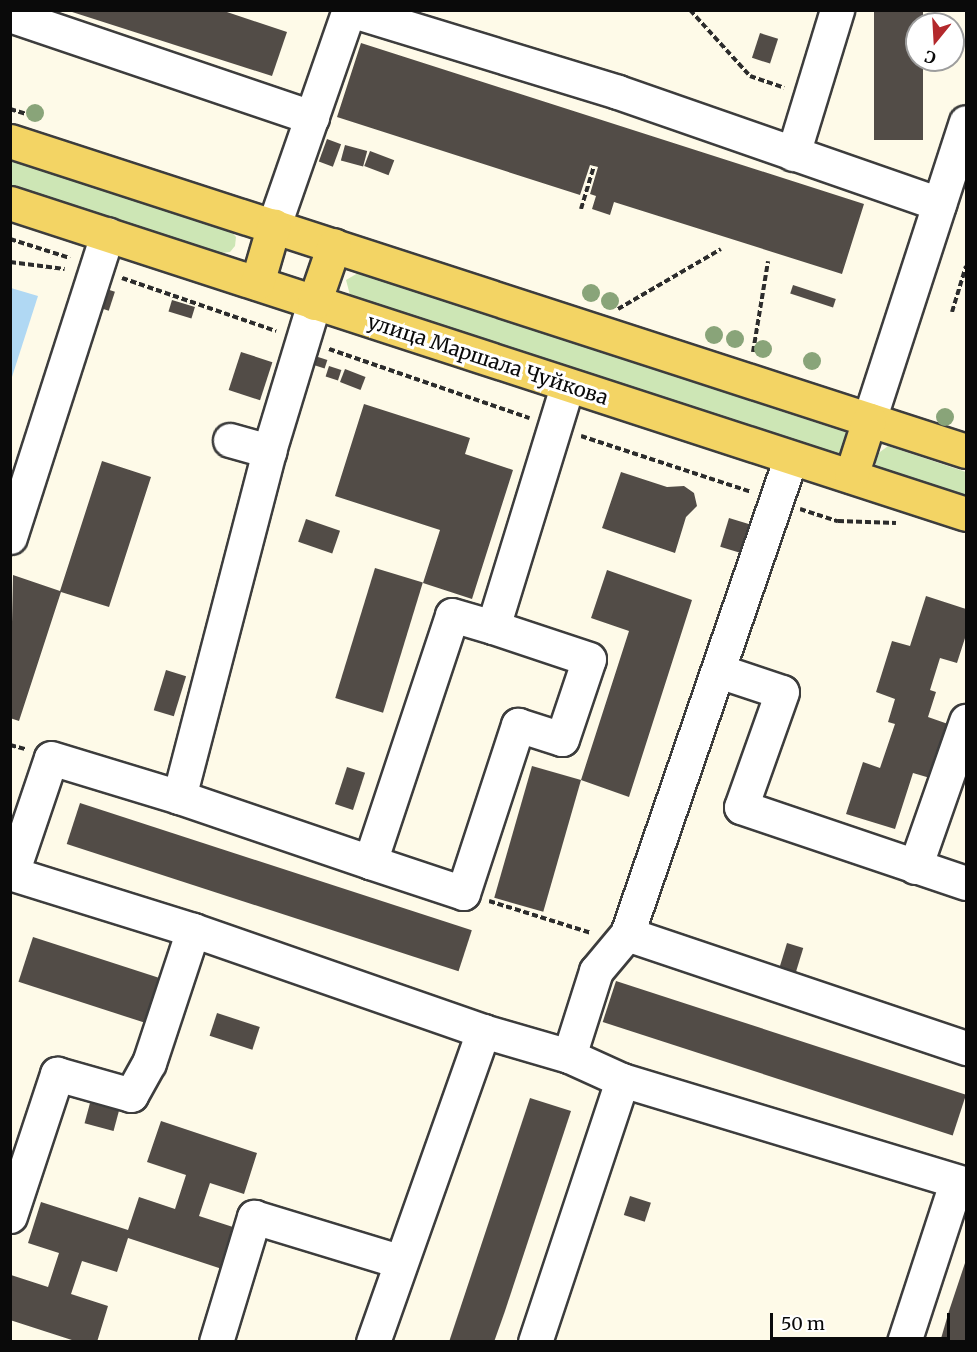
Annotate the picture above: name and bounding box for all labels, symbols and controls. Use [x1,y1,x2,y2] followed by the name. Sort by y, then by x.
[905,12,965,72] north arrow
[922,46,938,68] text: С
[365,309,611,409] street label: улица Маршала Чуйкова
[773,1301,953,1339] scale bar
[781,1312,825,1335] text: 50 m

